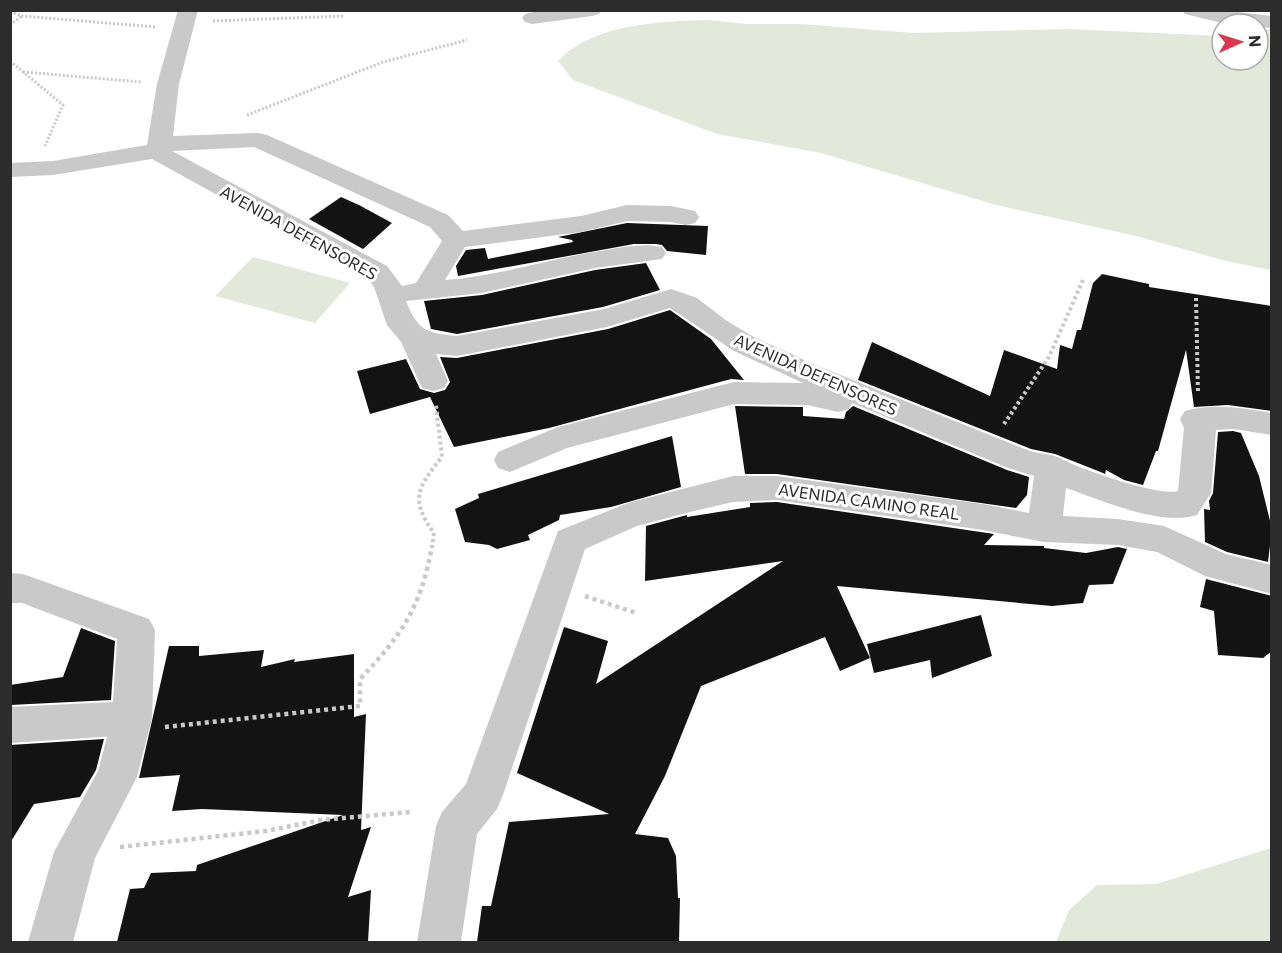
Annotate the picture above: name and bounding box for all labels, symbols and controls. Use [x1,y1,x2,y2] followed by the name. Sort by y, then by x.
[1210,12,1270,72] north arrow
[1246,35,1265,48] text: N
[217,181,381,283] street label: AVENIDA DEFENSORES
[732,329,900,419] street label: AVENIDA DEFENSORES
[777,479,961,523] street label: AVENIDA CAMINO REAL

